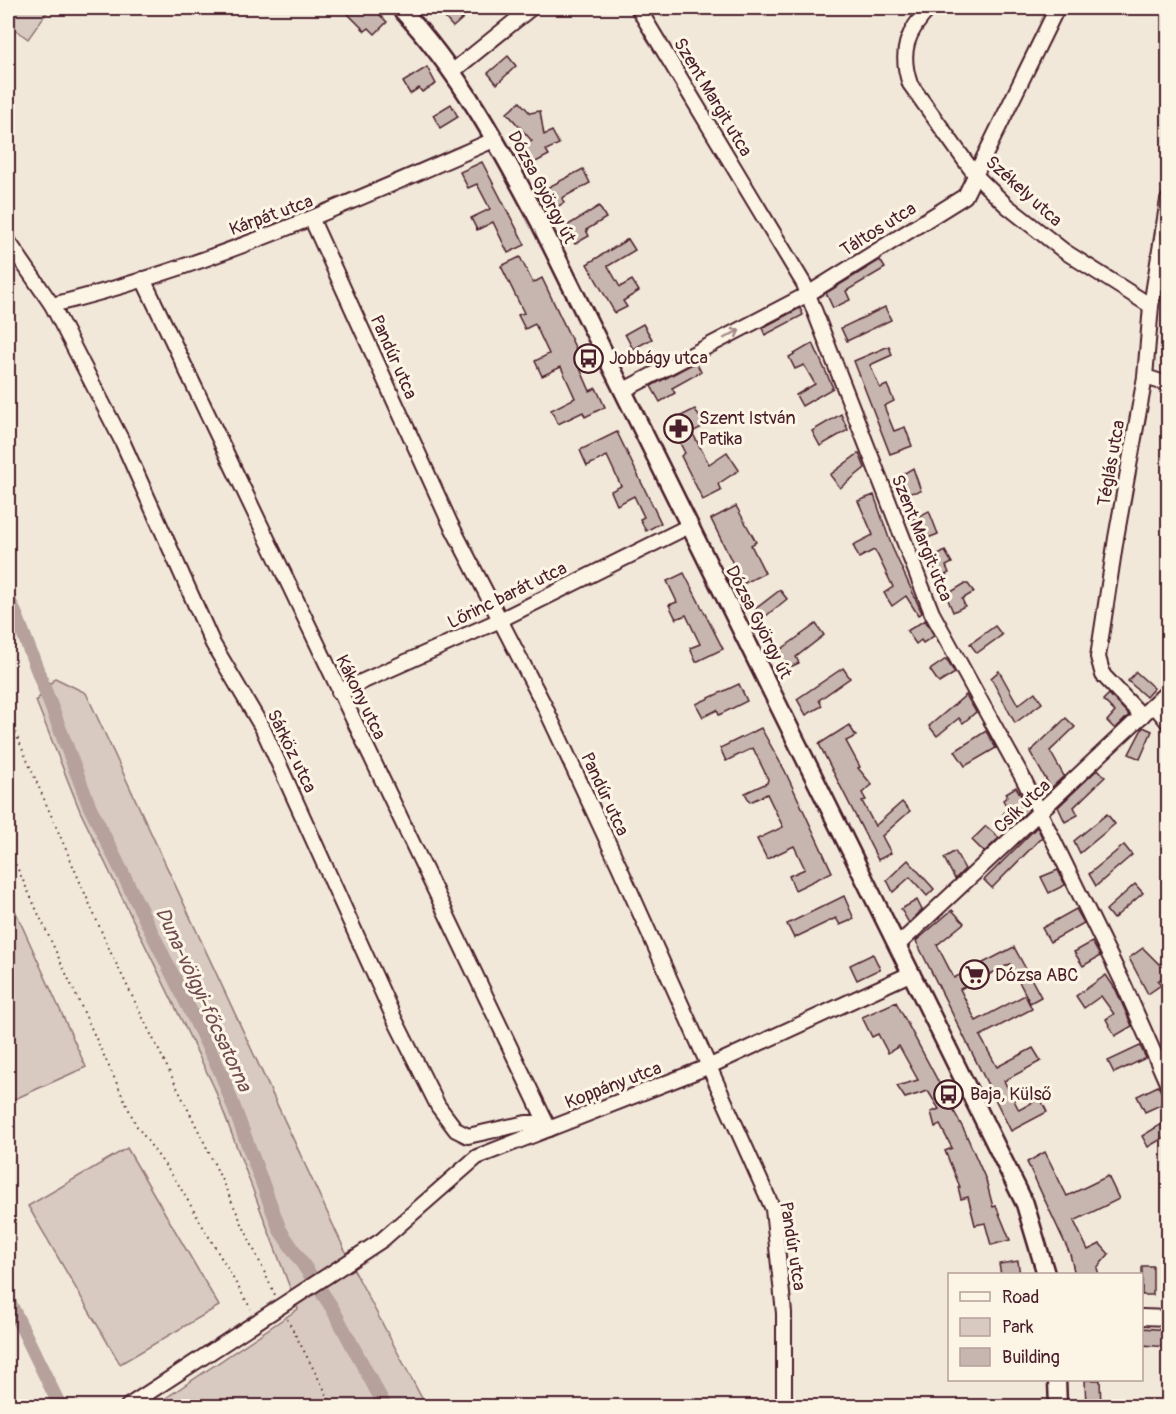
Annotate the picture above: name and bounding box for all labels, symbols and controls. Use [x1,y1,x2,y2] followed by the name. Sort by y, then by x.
[668,34,757,161] street label: Szent Margit utca
[502,127,581,248] street label: Dózsa György út
[980,151,1067,232] street label: Székely utca
[226,190,316,241] street label: Kárpát utca
[836,197,921,262] street label: Táltos utca
[365,312,422,403] street label: Pandúr utca
[723,328,740,340] one-way arrow
[572,342,604,374] bus stop icon: Jobbágy utca
[609,347,708,370] place label: Jobbágy utca
[699,407,796,451] place label: Szent István Patika
[662,412,694,444] pharmacy icon: Szent István Patika
[1093,418,1130,508] street label: Téglás utca
[886,471,957,605] street label: Szent Margit utca
[444,557,571,634] street label: Lőrinc barát utca
[720,562,797,683] street label: Dózsa György út
[330,651,391,743] street label: Kákony utca
[262,706,322,797] street label: Sárköz utca
[575,749,634,840] street label: Pandúr utca
[989,774,1056,838] street label: Csík utca
[150,903,258,1097] water label: Duna-völgyi-főcsatorna
[958,959,990,991] supermarket icon: Dózsa ABC
[995,964,1078,987] place label: Dózsa ABC
[562,1057,665,1114] street label: Koppány utca
[933,1078,965,1110] bus stop icon: Baja, Külső
[970,1083,1052,1106] place label: Baja, Külső
[774,1200,811,1292] street label: Pandúr utca
[948,1273,1143,1381] legend
[1002,1286,1039,1309] text: Road
[1002,1316,1034,1339] text: Park
[1002,1346,1060,1369] text: Building

